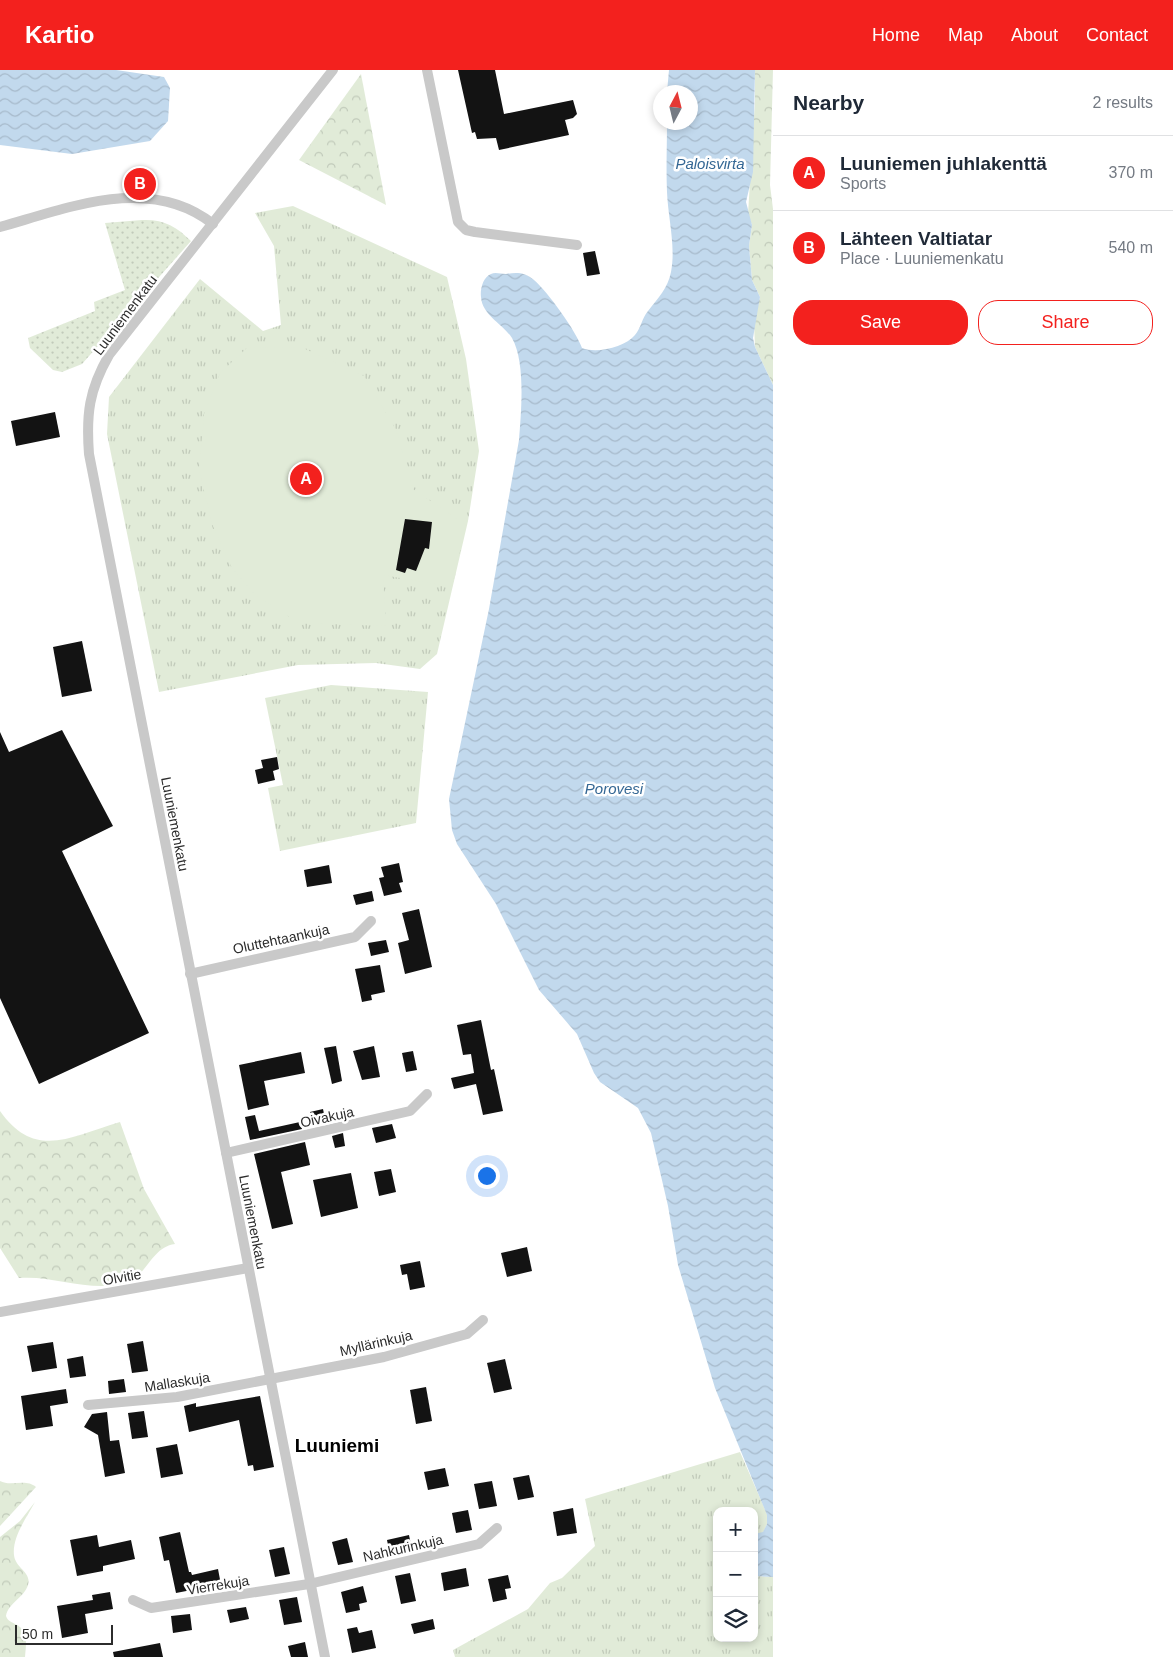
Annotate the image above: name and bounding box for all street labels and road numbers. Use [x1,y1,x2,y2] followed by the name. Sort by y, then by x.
[90,272,160,358] street label: Luuniemenkatu
[158,775,192,873] street label: Luuniemenkatu
[231,921,331,957] street label: Oluttehtaankuja
[299,1103,356,1130] street label: Oivakuja
[236,1173,270,1271] street label: Luuniemenkatu
[101,1266,143,1288] street label: Olvitie
[338,1327,414,1359] street label: Myllärinkuja
[143,1369,211,1395] street label: Mallaskuja
[361,1531,445,1565] street label: Nahkurinkuja
[186,1572,250,1598] street label: Vierrekuja

